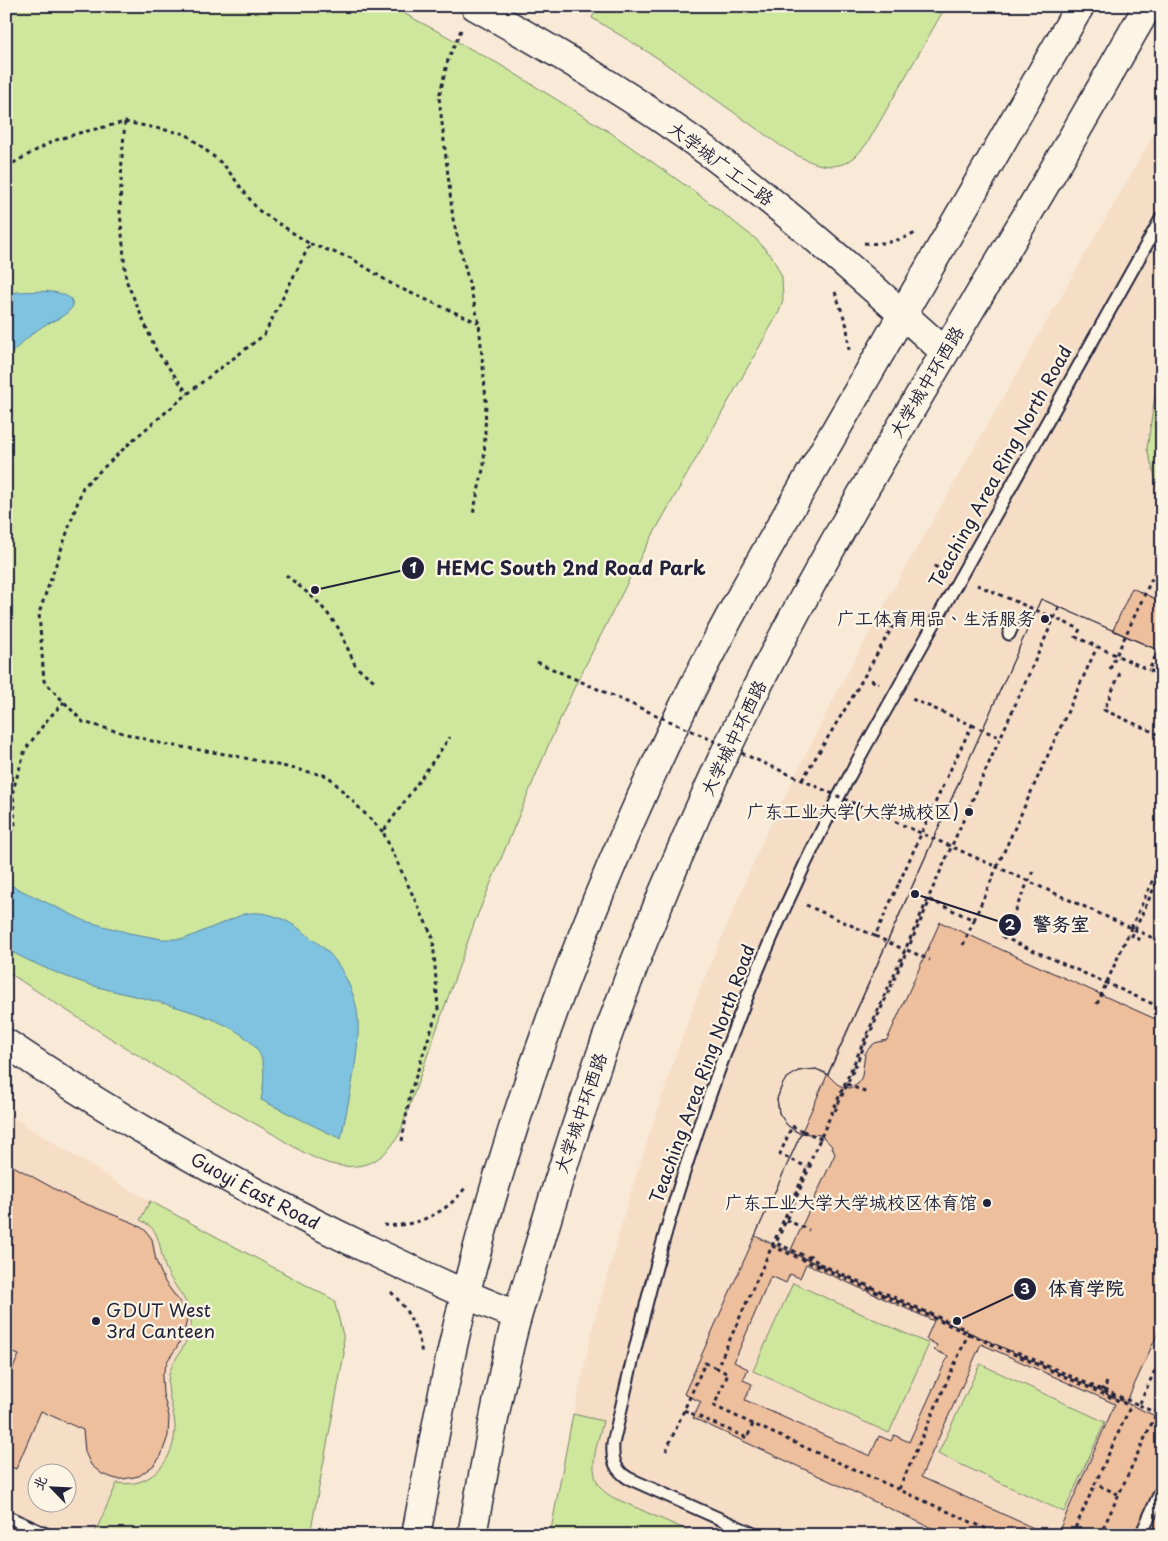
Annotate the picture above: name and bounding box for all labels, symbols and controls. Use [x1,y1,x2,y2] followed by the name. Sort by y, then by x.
[663,114,780,211] street label: 大学城广工二路
[882,320,970,442] street label: 大学城中环西路
[922,340,1078,593] street label: Teaching Area Ring North Road
[401,551,717,585] callout: HEMC South 2nd Road Park
[436,553,706,581] text: HEMC South 2nd Road Park
[409,555,417,578] text: 1
[837,604,1035,631] place label: 广工体育用品、生活服务
[1039,613,1051,625] marker: 广工体育用品、生活服务
[693,675,772,800] street label: 大学城中环西路
[747,797,959,824] place label: 广东工业大学(大学城校区)
[963,806,975,818] marker: 广东工业大学(大学城校区)
[997,908,1099,942] callout: 警务室
[1032,909,1090,937] text: 警务室
[1005,912,1016,935] text: 2
[642,940,761,1207] street label: Teaching Area Ring North Road
[546,1049,613,1176] street label: 大学城中环西路
[186,1145,325,1236] street label: Guoyi East Road
[725,1188,977,1215] place label: 广东工业大学大学城校区体育馆
[981,1197,993,1209] marker: 广东工业大学大学城校区体育馆
[1013,1272,1134,1306] callout: 体育学院
[1048,1273,1124,1301] text: 体育学院
[1020,1276,1030,1299] text: 3
[106,1296,215,1344] place label: GDUT West 3rd Canteen
[90,1315,102,1327] marker: GDUT West 3rd Canteen
[28,1464,78,1514] north arrow
[27,1472,52,1493] text: 北

